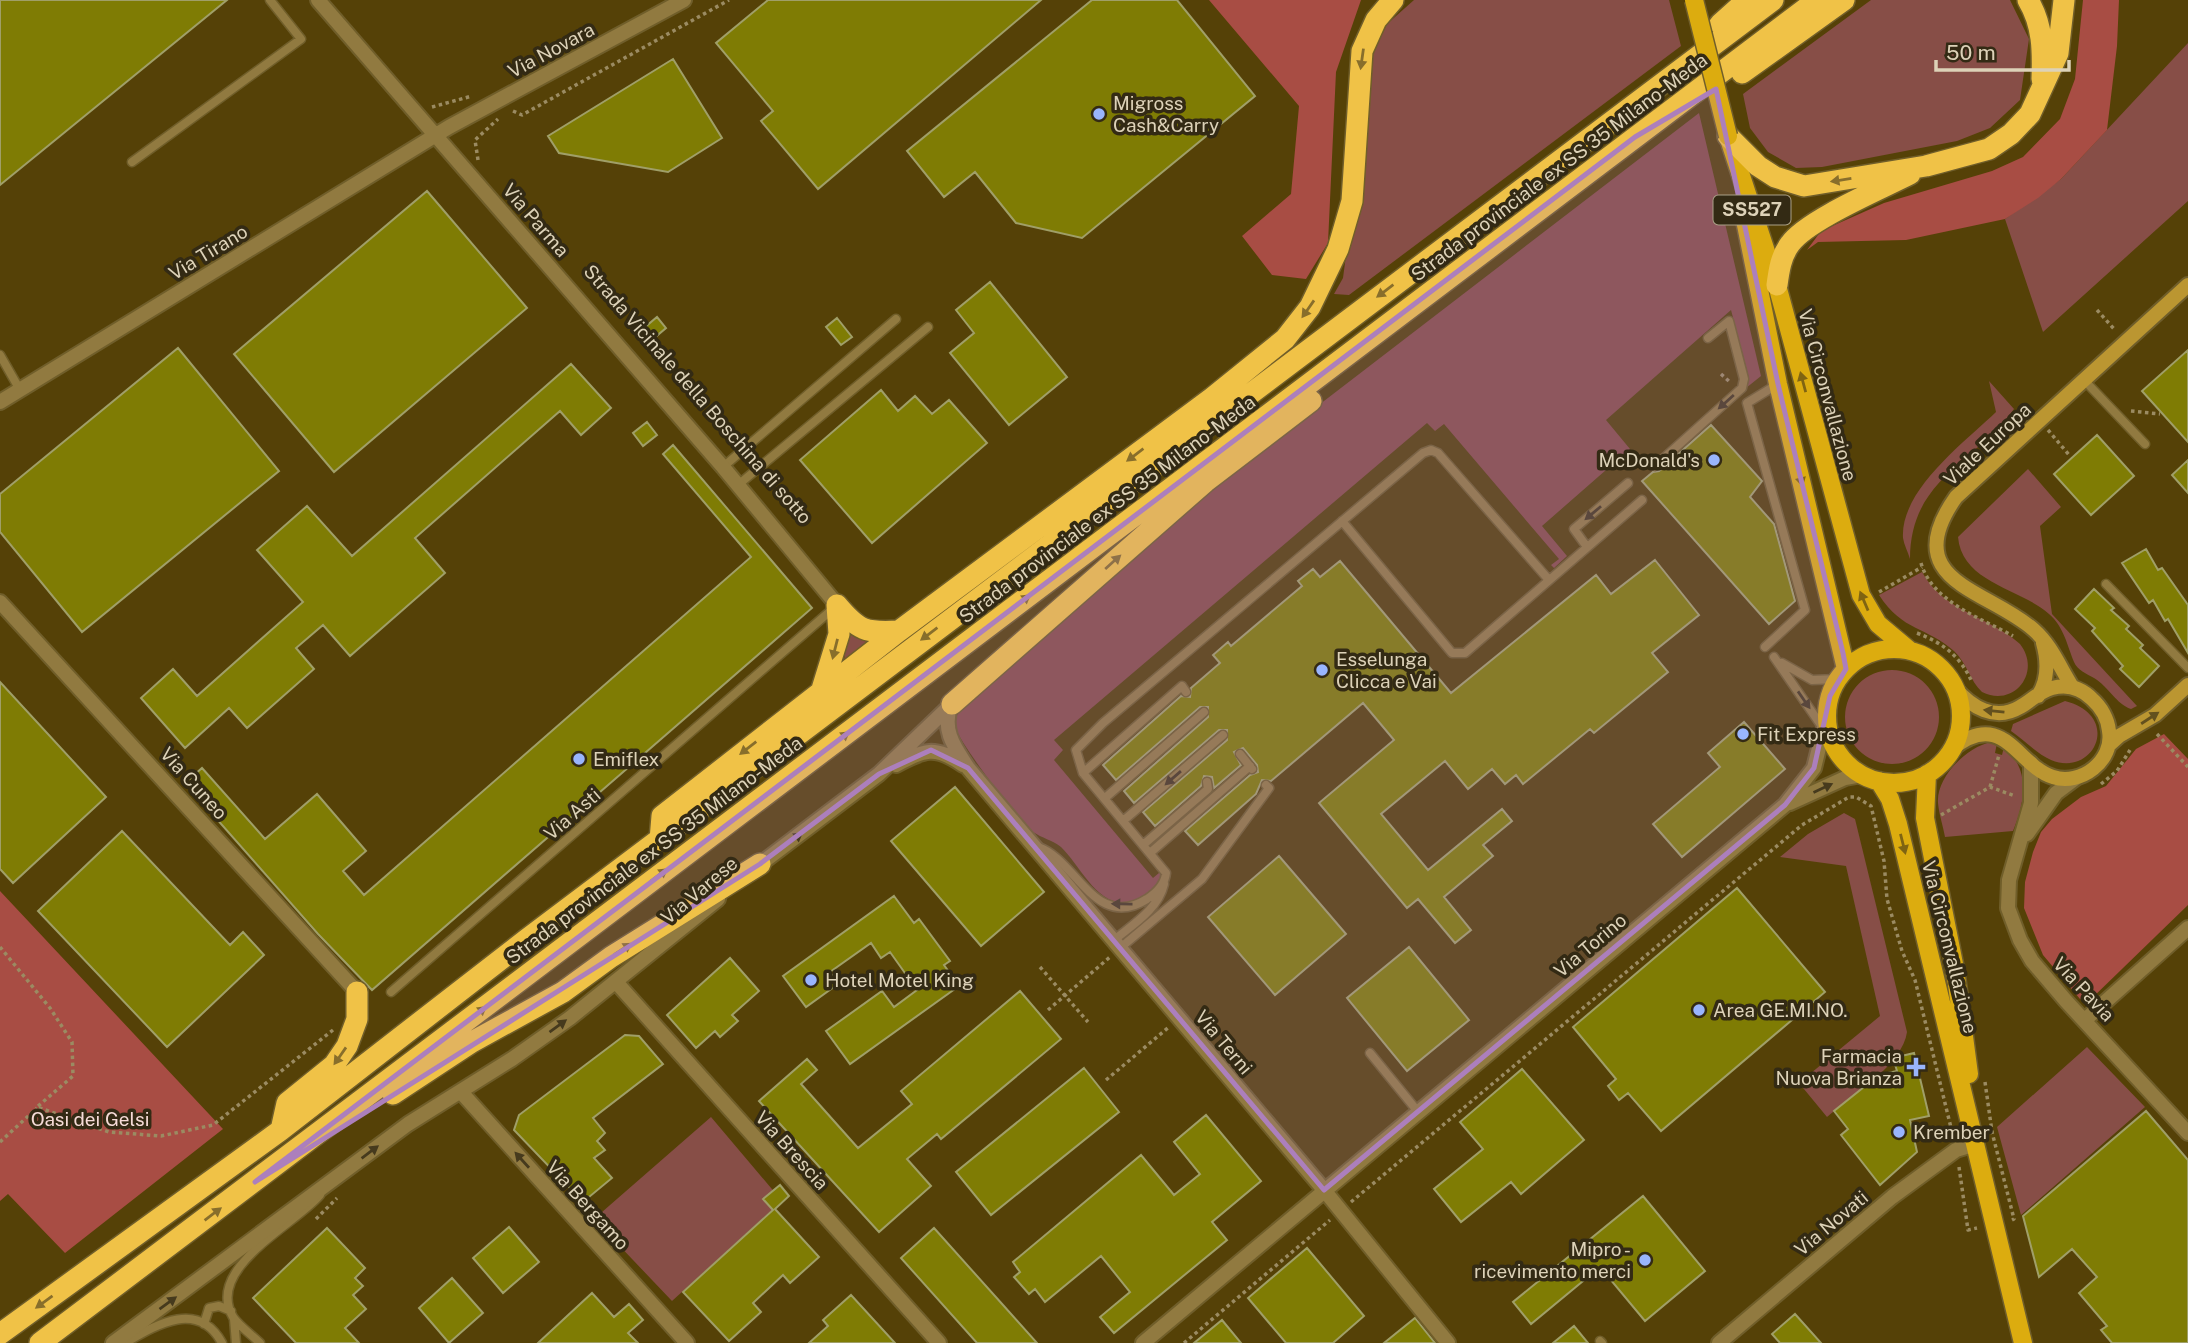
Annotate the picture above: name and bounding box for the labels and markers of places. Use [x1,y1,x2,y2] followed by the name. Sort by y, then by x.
[1113,92,1219,136] place label: Migross Cash&Carry
[1091,106,1107,122] marker: Migross Cash&Carry
[1598,449,1700,471] place label: McDonald's
[1706,452,1722,468] marker: McDonald's
[1336,648,1437,692] place label: Esselunga Clicca e Vai
[1314,662,1330,678] marker: Esselunga Clicca e Vai
[1757,723,1856,745] place label: Fit Express
[1735,726,1751,742] marker: Fit Express
[593,748,660,770] place label: Emiflex
[571,751,587,767] marker: Emiflex
[825,969,974,991] place label: Hotel Motel King
[803,972,819,988] marker: Hotel Motel King
[1713,999,1847,1021] place label: Area GE.MI.NO.
[1691,1002,1707,1018] marker: Area GE.MI.NO.
[1776,1045,1902,1089] place label: Farmacia Nuova Brianza
[1908,1059,1924,1075] marker: Farmacia Nuova Brianza
[1913,1121,1990,1143] place label: Krember
[1891,1124,1907,1140] marker: Krember
[1474,1238,1631,1282] place label: Mipro - ricevimento merci
[1637,1252,1653,1268] marker: Mipro - ricevimento merci

